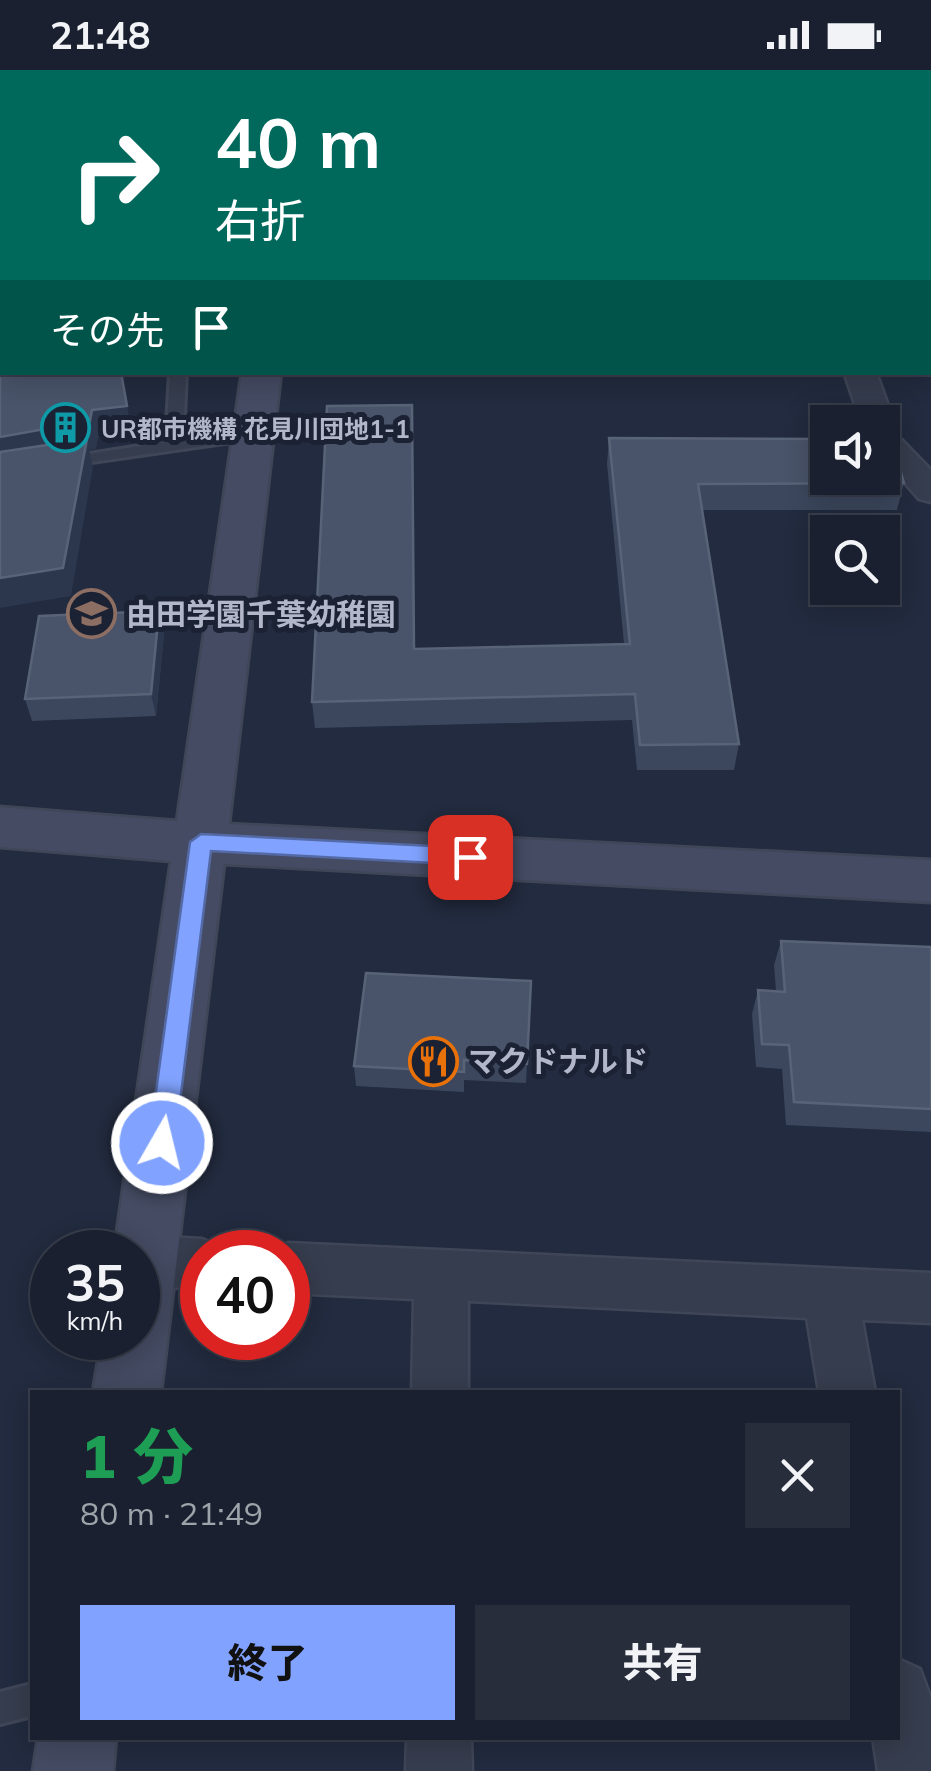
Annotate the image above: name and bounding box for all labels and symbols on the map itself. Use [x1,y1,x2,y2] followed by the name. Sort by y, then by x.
[40,402,92,454] building icon: UR都市機構 花見川団地1-1
[101,413,410,444] place label: UR都市機構 花見川団地1-1
[65,588,117,640] school or university icon: 由田学園千葉幼稚園
[126,595,396,633] place label: 由田学園千葉幼稚園
[428,815,513,900] pin
[407,1035,459,1087] restaurant icon: マクドナルド
[468,1042,648,1080] place label: マクドナルド
[110,1091,214,1195] position arrow
[180,1230,310,1360] speed limit sign: 40

